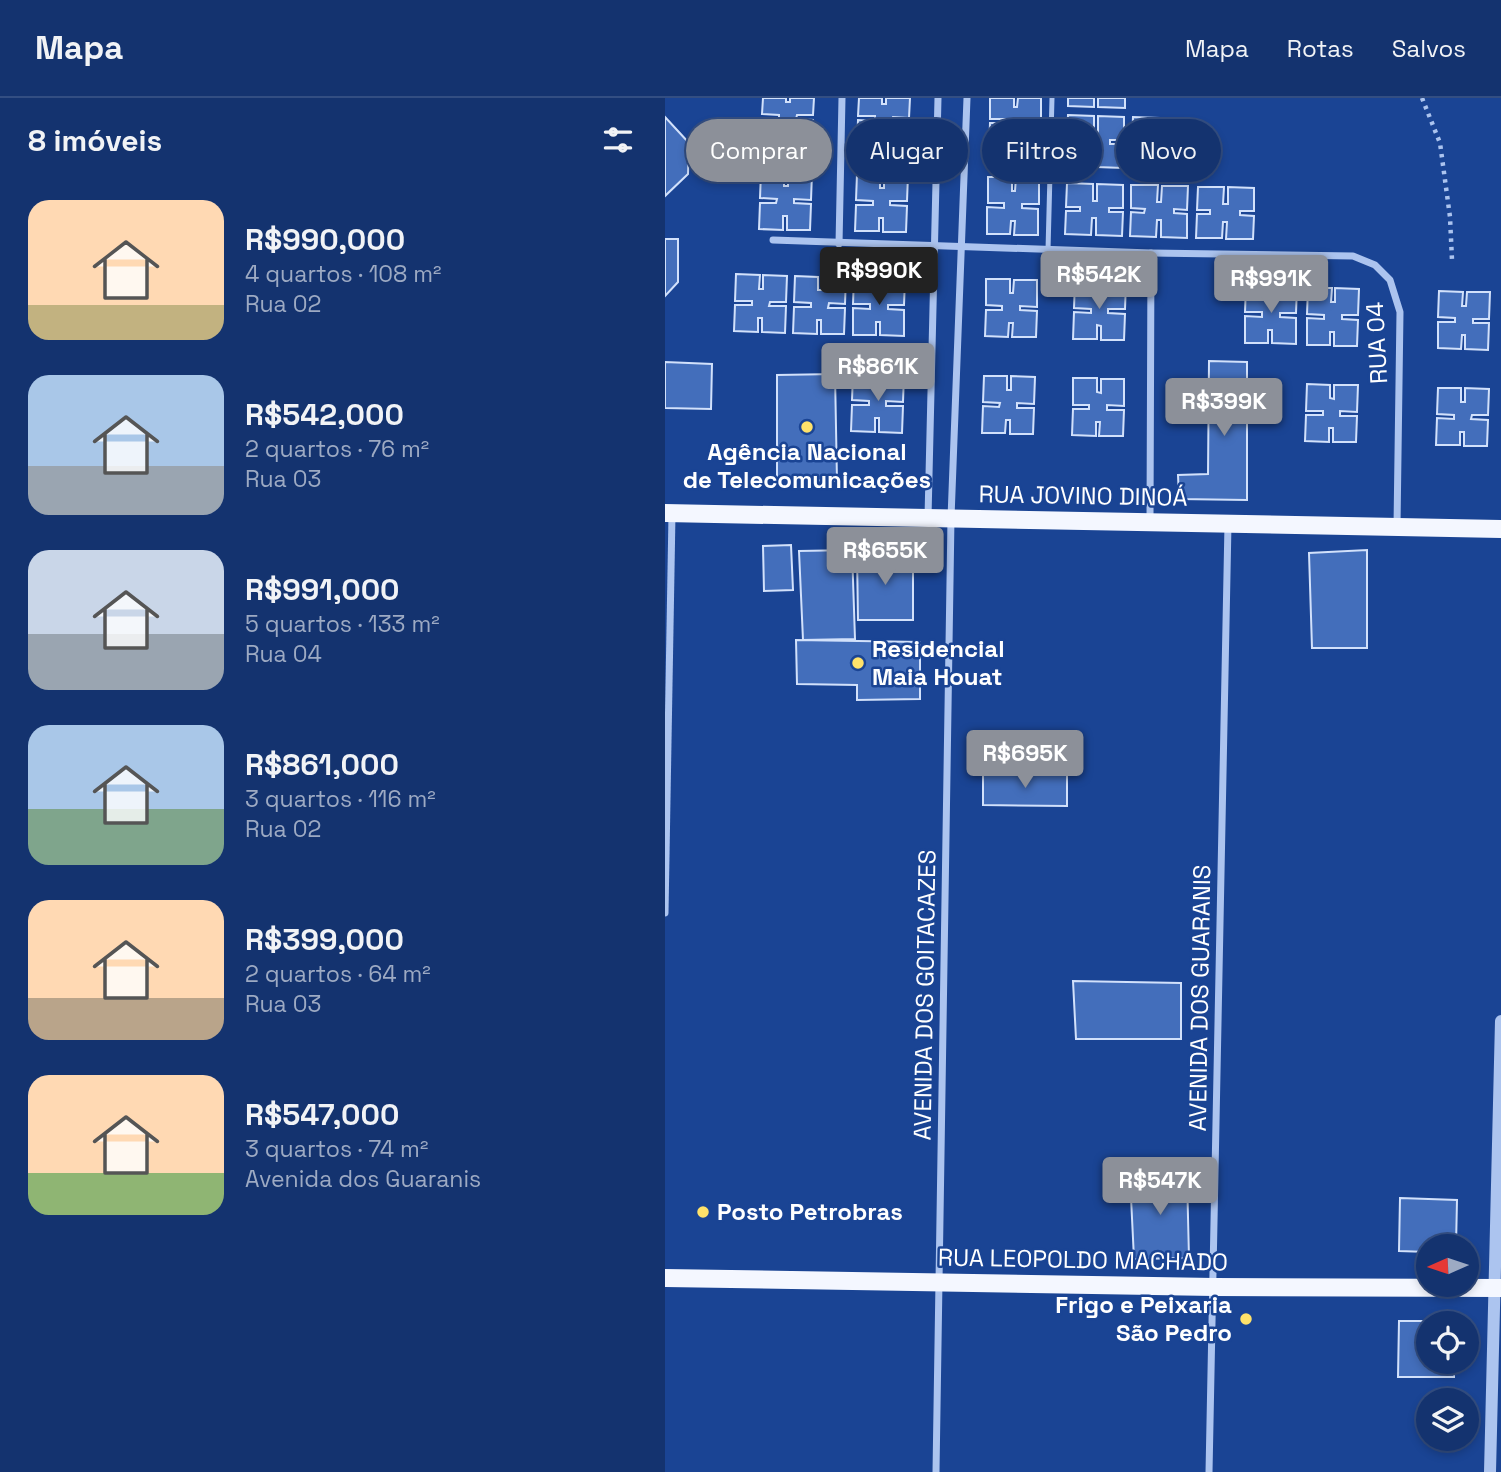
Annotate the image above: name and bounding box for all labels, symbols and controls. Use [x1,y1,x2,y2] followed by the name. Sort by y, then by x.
[35,27,123,69] text: Mapa
[1185,33,1249,64] text: Mapa
[1287,33,1354,64] text: Rotas
[1392,33,1466,64] text: Salvos
[686,119,832,182] chip: Comprar
[846,119,968,182] chip: Alugar
[982,119,1102,182] chip: Filtros
[1116,119,1221,182] chip: Novo
[28,121,162,160] text: 8 imóveis
[599,121,637,159] icon: filters
[245,220,405,259] text: R$990,000
[84,228,168,312] icon: home
[822,248,936,307] pin: R$990K
[1042,252,1156,311] pin: R$542K
[836,255,922,285] text: R$990K
[1214,256,1328,315] pin: R$991K
[245,259,442,289] text: 4 quartos · 108 m²
[1057,259,1141,289] text: R$542K
[1230,263,1312,293] text: R$991K
[245,289,321,319] text: Rua 02
[1359,301,1394,385] street label: RUA 04
[821,344,935,403] pin: R$861K
[837,351,919,381] text: R$861K
[1167,378,1281,438] pin: R$399K
[1181,386,1267,416] text: R$399K
[245,395,404,434] text: R$542,000
[84,403,168,487] icon: home
[799,419,815,435] marker: Agência Nacional de Telecomunicações
[245,434,429,464] text: 2 quartos · 76 m²
[683,436,931,495] place label: Agência Nacional de Telecomunicações
[245,464,321,494] text: Rua 03
[978,478,1188,513] street label: RUA JOVINO DINOÁ
[828,528,942,587] pin: R$655K
[843,535,927,565] text: R$655K
[245,570,400,609] text: R$991,000
[84,578,168,662] icon: home
[245,609,440,639] text: 5 quartos · 133 m²
[872,633,1005,692] place label: Residencial Maia Houat
[245,639,322,669] text: Rua 04
[850,655,866,671] marker: Residencial Maia Houat
[968,730,1082,790] pin: R$695K
[982,738,1068,768] text: R$695K
[245,745,399,784] text: R$861,000
[84,753,168,837] icon: home
[245,784,436,814] text: 3 quartos · 116 m²
[245,814,321,844] text: Rua 02
[906,849,943,1141] street label: AVENIDA DOS GOITACAZES
[1182,864,1217,1132] street label: AVENIDA DOS GUARANIS
[245,920,404,959] text: R$399,000
[84,928,168,1012] icon: home
[245,959,431,989] text: 2 quartos · 64 m²
[245,989,321,1019] text: Rua 03
[245,1095,399,1134] text: R$547,000
[84,1103,168,1187] icon: home
[245,1134,428,1164] text: 3 quartos · 74 m²
[1103,1158,1217,1217] pin: R$547K
[245,1164,481,1194] text: Avenida dos Guaranis
[1118,1165,1202,1195] text: R$547K
[717,1196,903,1227] place label: Posto Petrobras
[695,1204,711,1220] marker: Posto Petrobras
[1416,1234,1479,1297] north arrow
[1416,1234,1479,1451] map controls
[938,1241,1228,1278] street label: RUA LEOPOLDO MACHADO
[1055,1289,1232,1348] place label: Frigo e Peixaria São Pedro
[1238,1311,1254,1327] marker: Frigo e Peixaria São Pedro
[1416,1311,1479,1374] button: locate
[1416,1388,1479,1451] button: layers

